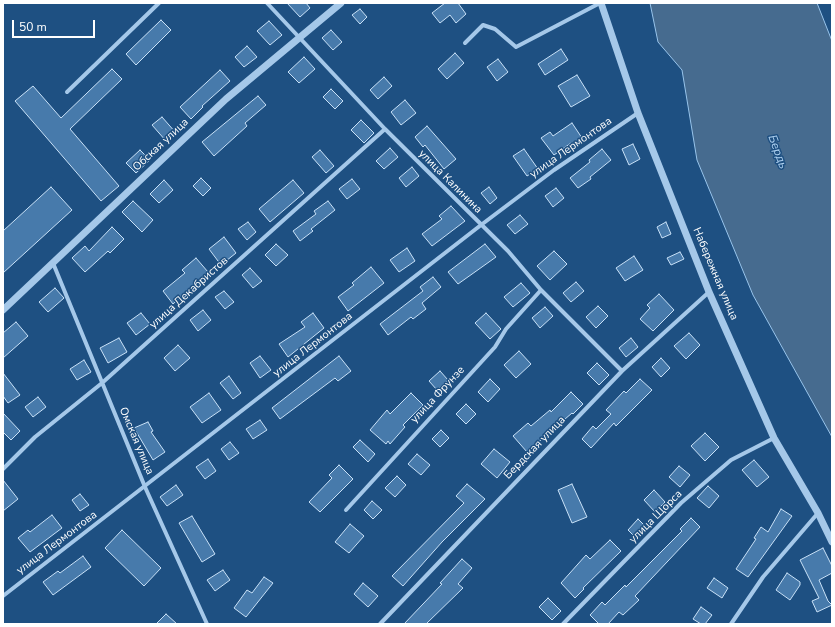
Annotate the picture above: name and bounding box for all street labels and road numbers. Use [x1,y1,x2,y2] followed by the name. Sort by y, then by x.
[527,115,615,181] street label: улица Лермонтова
[131,116,191,174] street label: Обская улица
[415,147,485,217] street label: улица Калинина
[689,226,741,322] street label: Набережная улица
[147,254,231,332] street label: улица Декабристов
[271,310,355,380] street label: улица Лермонтова
[408,364,468,426] street label: улица Фрунзе
[116,405,156,477] street label: Омская улица
[502,414,568,482] street label: Бердская улица
[627,488,685,546] street label: улица Щорса
[14,509,100,577] street label: улица Лермонтова

